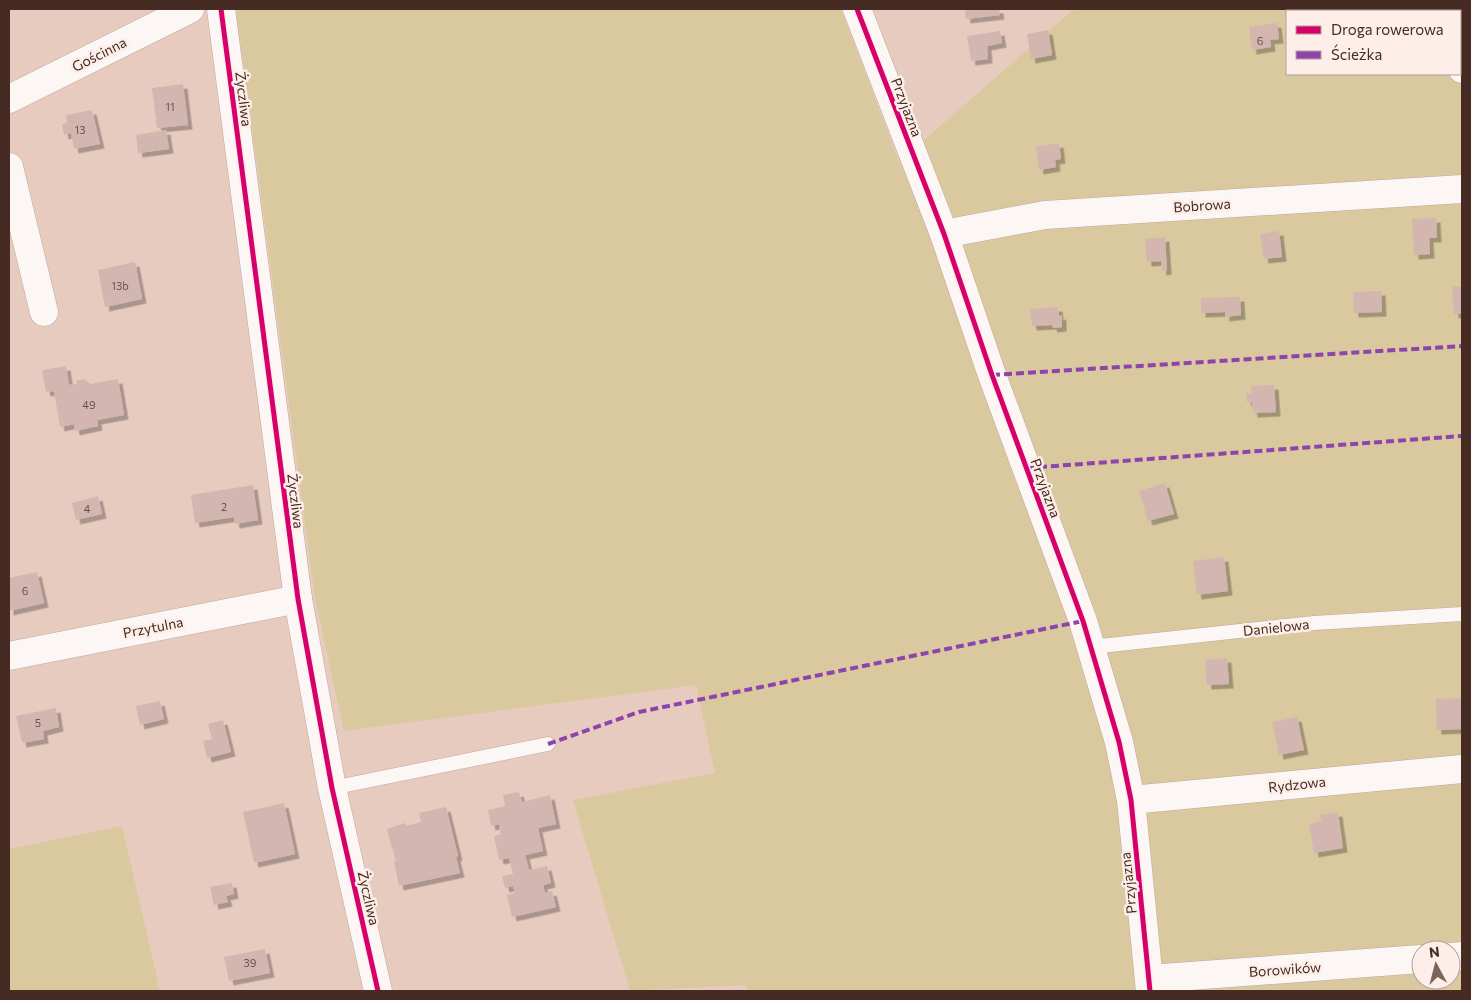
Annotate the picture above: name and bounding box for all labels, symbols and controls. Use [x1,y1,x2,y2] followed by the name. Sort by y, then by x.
[1286,10,1461,75] legend
[1331,20,1444,38] text: Droga rowerowa
[69,33,129,75] street label: Gościnna
[1257,34,1264,47] house number: 6
[1331,44,1382,63] text: Ścieżka
[232,71,256,127] street label: Życzliwa
[888,75,926,139] street label: Przyjazna
[165,100,175,113] house number: 11
[75,123,85,136] house number: 13
[1173,195,1231,215] street label: Bobrowa
[111,279,129,292] house number: 13b
[82,398,96,411] house number: 49
[1027,456,1065,520] street label: Przyjazna
[284,473,308,529] street label: Życzliwa
[221,500,227,513] house number: 2
[84,502,91,515] house number: 4
[22,584,29,597] house number: 6
[121,613,185,641] street label: Przytulna
[1242,615,1310,639] street label: Danielowa
[35,716,41,729] house number: 5
[1267,773,1327,795] street label: Rydzowa
[1116,851,1140,915] street label: Przyjazna
[355,869,383,927] street label: Życzliwa
[1411,940,1461,990] north arrow
[1428,943,1441,961] text: N
[244,956,257,969] house number: 39
[1248,958,1322,980] street label: Borowików

